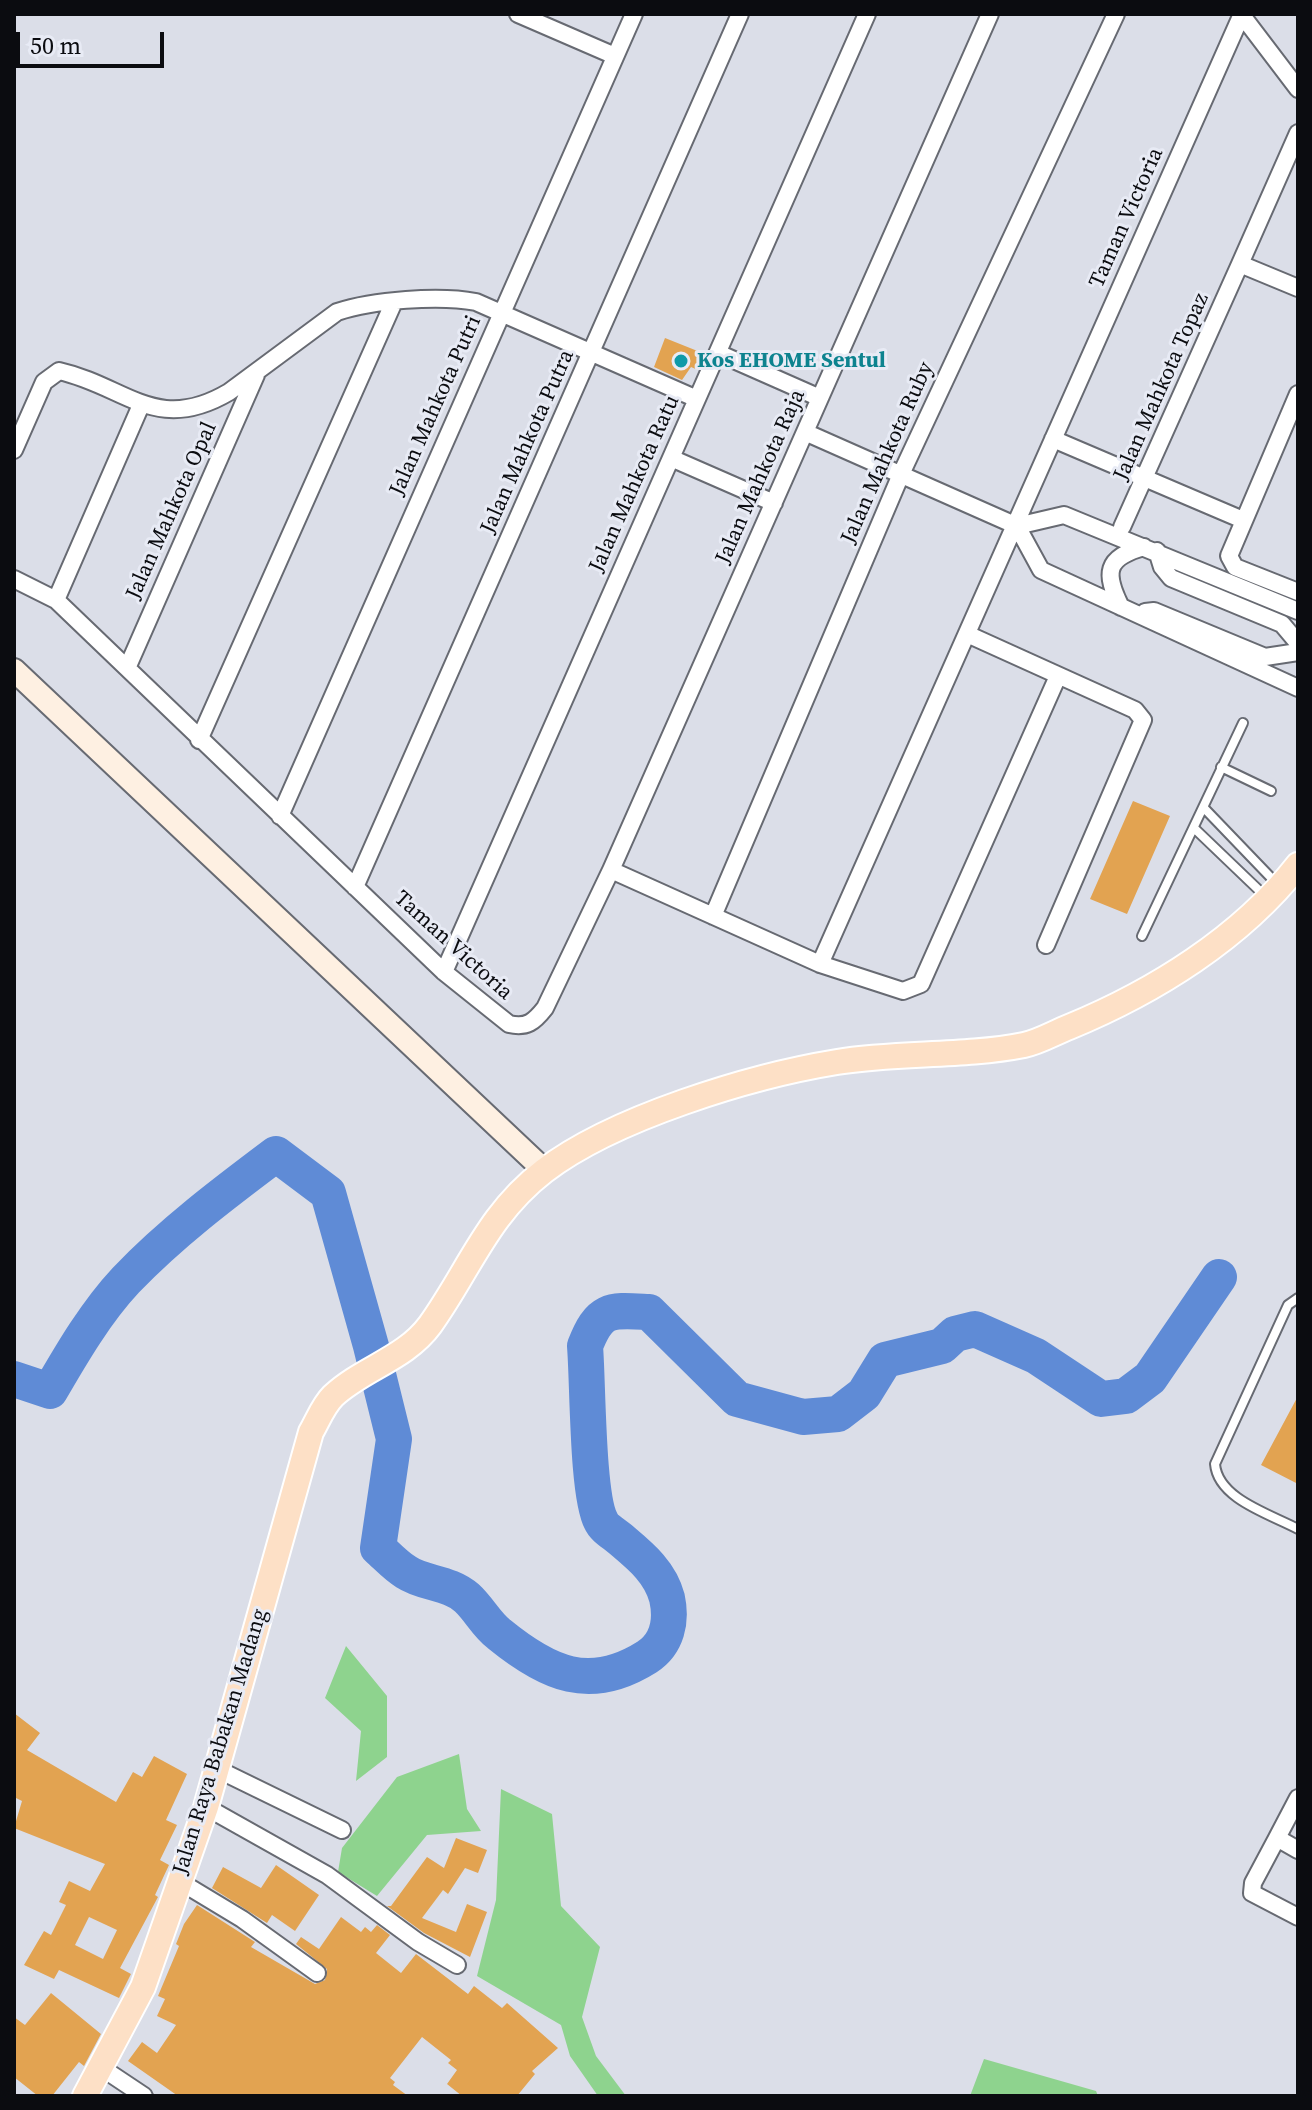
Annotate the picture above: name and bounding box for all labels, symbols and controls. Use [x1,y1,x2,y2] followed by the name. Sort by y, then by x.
[20,16,168,66] scale bar
[30,29,81,62] text: 50 m
[1084,144,1170,292] street label: Taman Victoria
[1109,289,1215,485] street label: Jalan Mahkota Topaz
[384,312,488,500] street label: Jalan Mahkota Putri
[476,346,580,538] street label: Jalan Mahkota Putra
[697,348,886,374] place label: Kos EHOME Sentul
[672,352,690,370] marker: Kos EHOME Sentul
[836,358,940,548] street label: Jalan Mahkota Ruby
[711,386,811,568] street label: Jalan Mahkota Raja
[584,391,686,577] street label: Jalan Mahkota Ratu
[121,418,223,604] street label: Jalan Mahkota Opal
[388,886,518,1006] street label: Taman Victoria
[168,1606,274,1878] street label: Jalan Raya Babakan Madang

